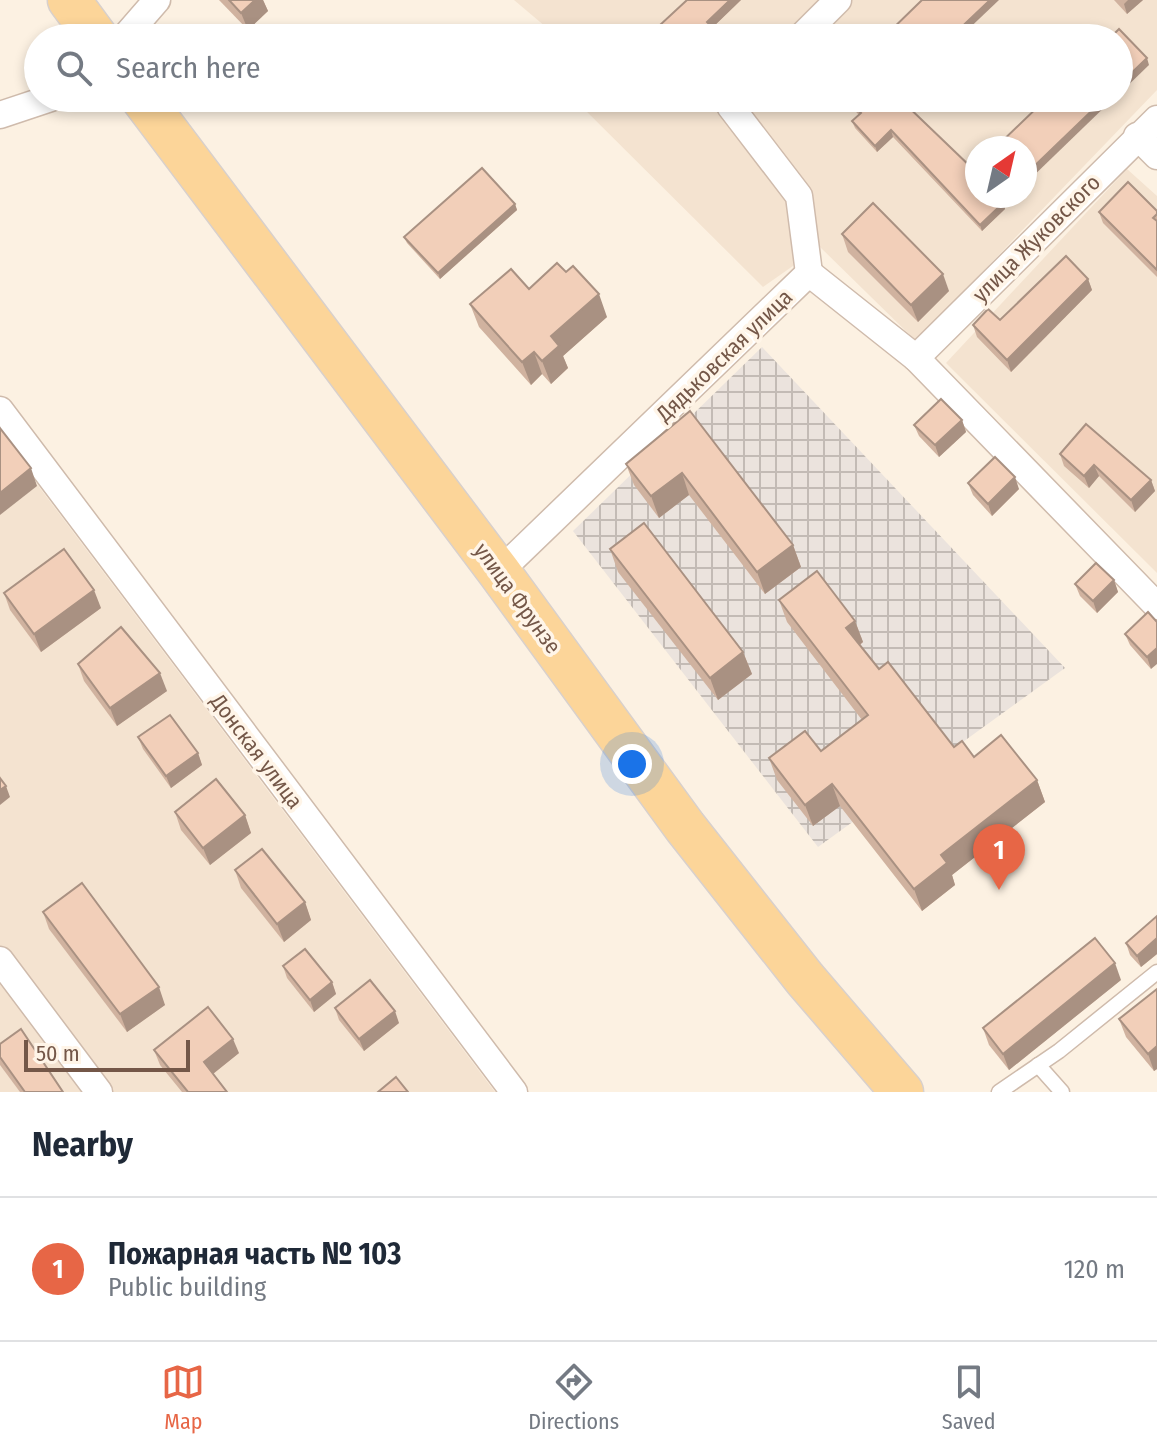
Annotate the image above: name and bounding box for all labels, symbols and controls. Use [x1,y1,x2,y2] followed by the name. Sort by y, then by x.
[24,24,1133,112] search box
[52,46,96,90] icon: search
[116,50,261,86] text: Search here
[965,136,1037,208] north arrow
[967,169,1106,308] street label: улица Жуковского
[650,284,798,428] street label: Дядьковская улица
[468,538,567,659] street label: улица Фрунзе
[204,688,309,814] street label: Донская улица
[612,744,652,784] your location
[973,824,1025,890] pin: 1
[24,1036,190,1072] scale bar
[36,1040,80,1067] text: 50 m
[32,1124,133,1165] text: Nearby
[108,1236,401,1272] text: Пожарная часть № 103
[53,1254,64,1285] text: 1
[1064,1254,1125,1285] text: 120 m
[108,1272,266,1303] text: Public building
[161,1360,205,1435] tab: Map
[528,1360,619,1435] tab: Directions
[942,1360,996,1435] tab: Saved

